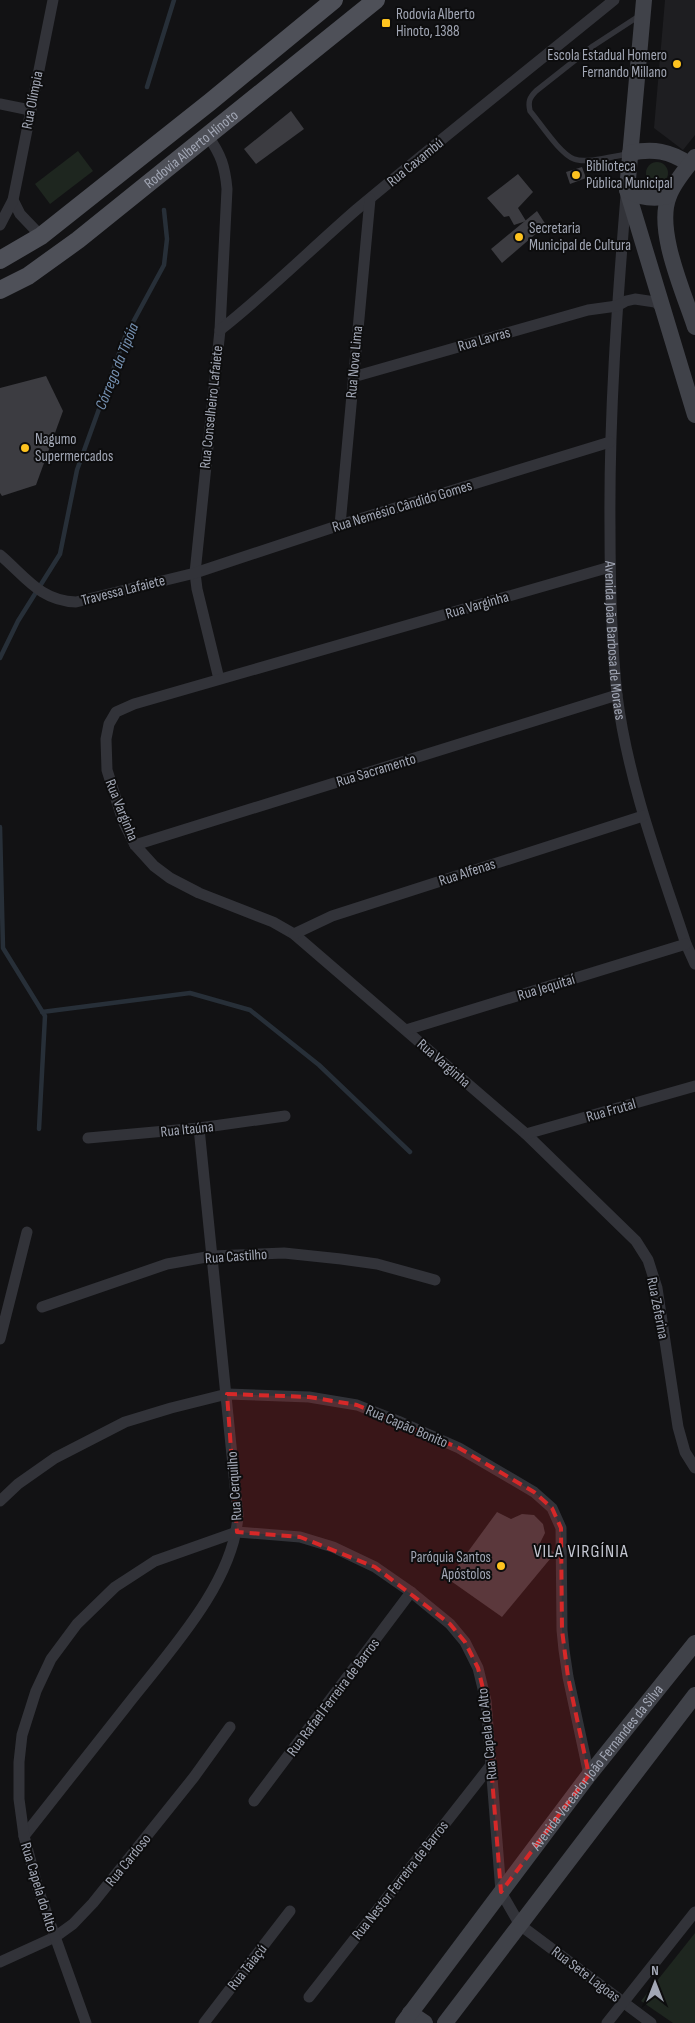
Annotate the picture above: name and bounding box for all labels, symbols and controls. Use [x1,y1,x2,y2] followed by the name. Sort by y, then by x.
[396,5,475,41] place label: Rodovia Alberto Hinoto, 1388
[380,17,392,29] marker: Rodovia Alberto Hinoto, 1388
[547,46,667,82] place label: Escola Estadual Homero Fernando Millano
[671,58,683,70] marker: Escola Estadual Homero Fernando Millano
[18,69,47,131] street label: Rua Olímpia
[140,106,242,193] street label: Rodovia Alberto Hinoto
[383,134,448,191] street label: Rua Caxambú
[586,157,673,193] place label: Biblioteca Pública Municipal
[570,169,582,181] marker: Biblioteca Pública Municipal
[529,219,631,255] place label: Secretaria Municipal de Cultura
[513,231,525,243] marker: Secretaria Municipal de Cultura
[91,320,144,413] water label: Córrego da Tipóia
[456,323,513,356] street label: Rua Lavras
[342,325,367,399] street label: Rua Nova Lima
[196,344,227,470] street label: Rua Conselheiro Lafaiete
[35,430,113,466] place label: Nagumo Supermercados
[19,442,31,454] marker: Nagumo Supermercados
[330,476,474,537] street label: Rua Nemésio Cândido Gomes
[600,560,630,721] street label: Avenida João Barbosa de Moraes
[79,571,167,610] street label: Travessa Lafaiete
[443,587,511,624] street label: Rua Varginha
[334,749,418,792] street label: Rua Sacramento
[101,777,143,844] street label: Rua Varginha
[436,854,498,891] street label: Rua Alfenas
[515,970,577,1005] street label: Rua Jequitaí
[413,1035,474,1092] street label: Rua Varginha
[584,1094,638,1127] street label: Rua Frutal
[160,1117,215,1142] street label: Rua Itaúna
[204,1245,268,1268] street label: Rua Castilho
[642,1276,673,1341] street label: Rua Zeferina
[363,1401,451,1452] street label: Rua Capão Bonito
[223,1451,246,1521] street label: Rua Cerquilho
[533,1541,629,1562] district label: VILA VIRGÍNIA
[411,1548,491,1584] place label: Paróquia Santos Apóstolos
[495,1560,507,1572] marker: Paróquia Santos Apóstolos
[283,1634,384,1760] street label: Rua Rafael Ferreira de Barros
[526,1681,668,1855] street label: Avenida Vereador João Fernandes da Silva
[473,1687,502,1781] street label: Rua Capela do Alto
[348,1817,453,1944] street label: Rua Nestor Ferreira de Barros
[101,1830,155,1891] street label: Rua Cardoso
[16,1840,61,1934] street label: Rua Capela do Alto
[224,1941,271,1994] street label: Rua Taiaçú
[548,1942,624,2006] street label: Rua Sete Lagoas
[630,1958,680,2008] north arrow
[651,1962,659,1979] text: N

